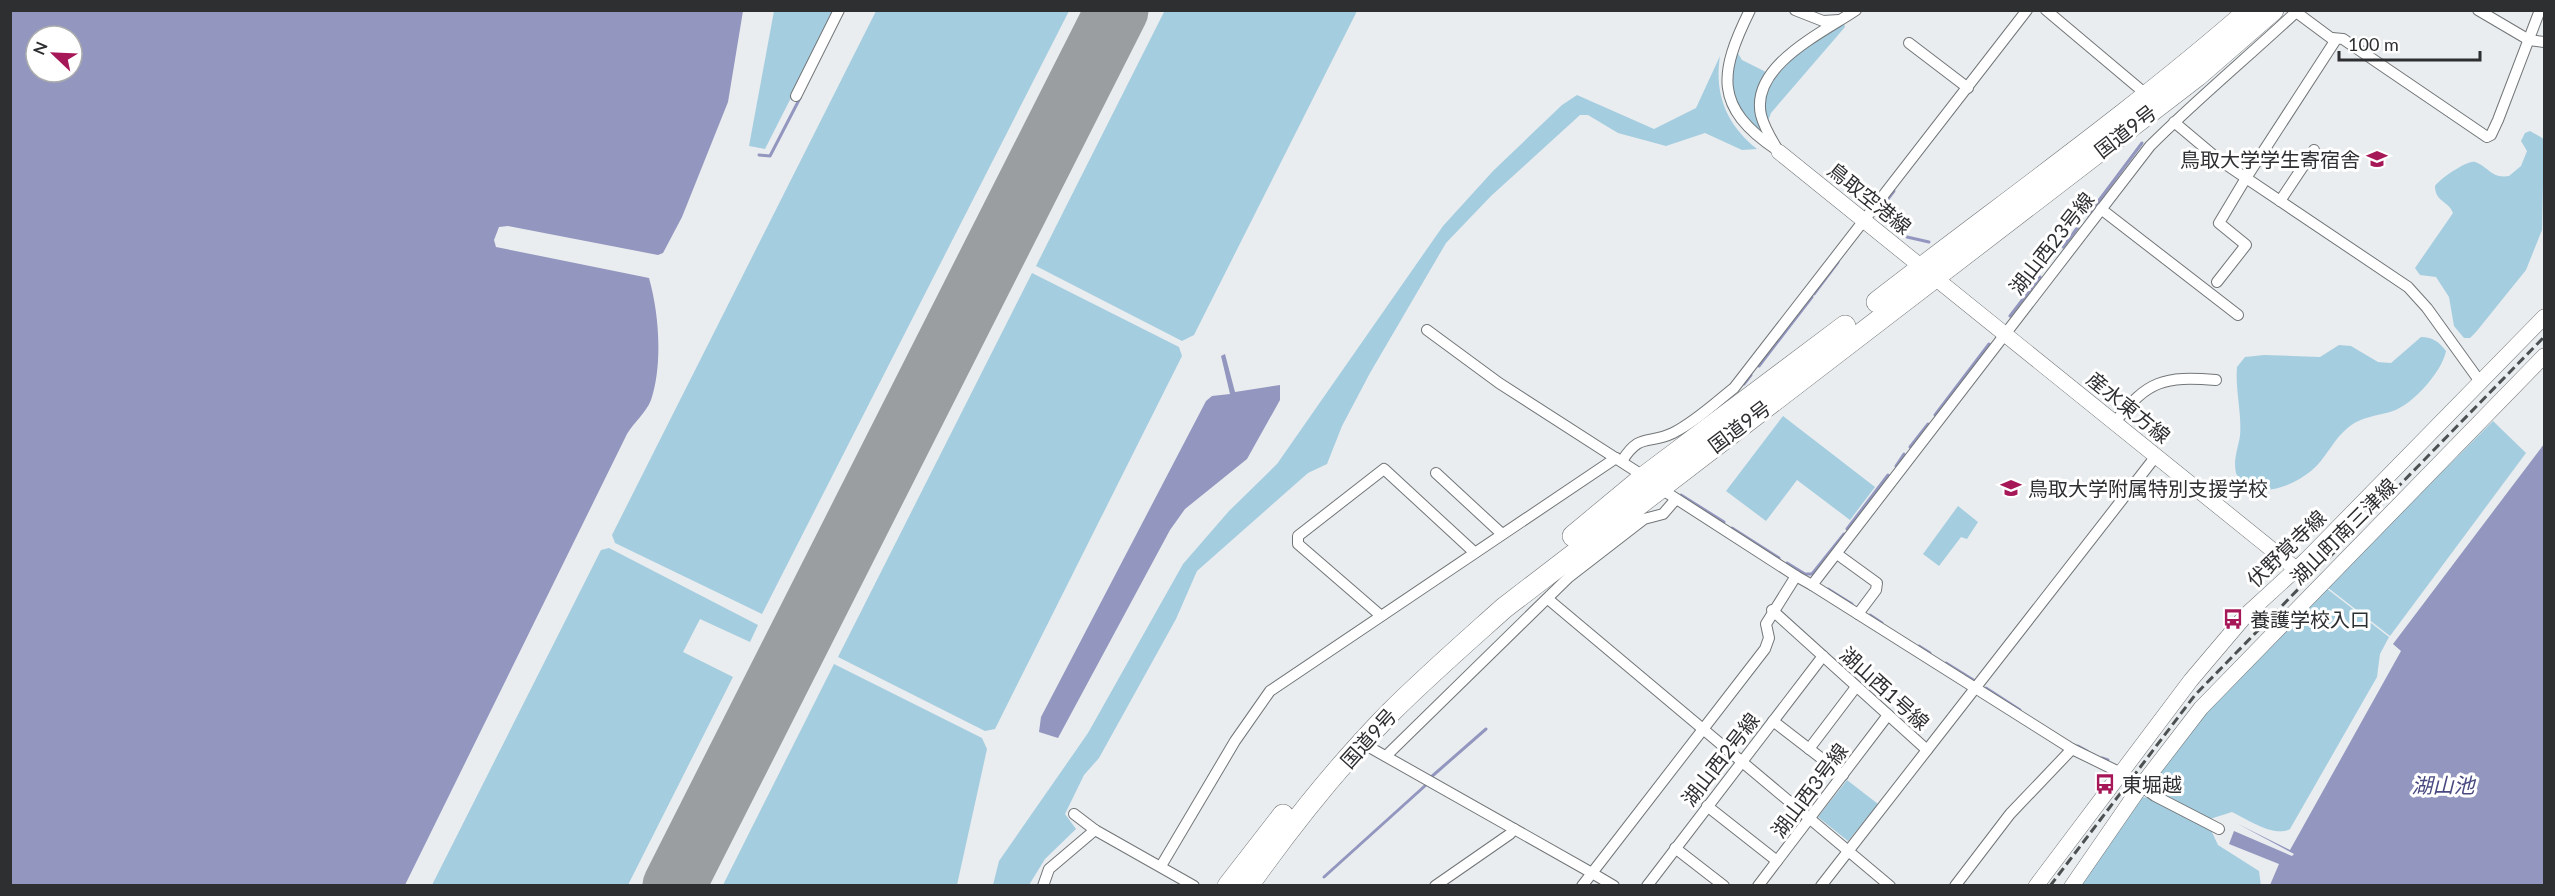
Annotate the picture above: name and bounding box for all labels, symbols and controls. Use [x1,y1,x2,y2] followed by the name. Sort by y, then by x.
[24,24,84,84] north arrow
[2339,24,2480,62] scale bar
[2348,33,2399,55] text: 100 m
[29,39,51,57] text: N
[2089,100,2161,162] street label: 国道9号
[2180,147,2360,171] place label: 鳥取大学学生寄宿舎
[2365,147,2389,171] school or university icon: 鳥取大学学生寄宿舎
[1824,157,1916,239] street label: 鳥取空港線
[2004,187,2098,299] street label: 湖山西23号線
[2083,366,2175,448] street label: 産水東方線
[1703,395,1775,457] street label: 国道9号
[2285,473,2401,589] street label: 湖山町南三津線
[1999,476,2023,500] school or university icon: 鳥取大学附属特別支援学校
[2028,476,2268,500] place label: 鳥取大学附属特別支援学校
[2242,505,2330,591] street label: 伏野覚寺線
[2221,607,2245,631] bus stop icon: 養護学校入口
[2250,607,2370,631] place label: 養護学校入口
[1835,642,1935,734] street label: 湖山西1号線
[1335,703,1401,773] street label: 国道9号
[1676,708,1764,810] street label: 湖山西2号線
[1766,738,1852,842] street label: 湖山西3号線
[2093,772,2117,796] bus stop icon: 東堀越
[2122,772,2182,796] place label: 東堀越
[2412,772,2476,797] water label: 湖山池

